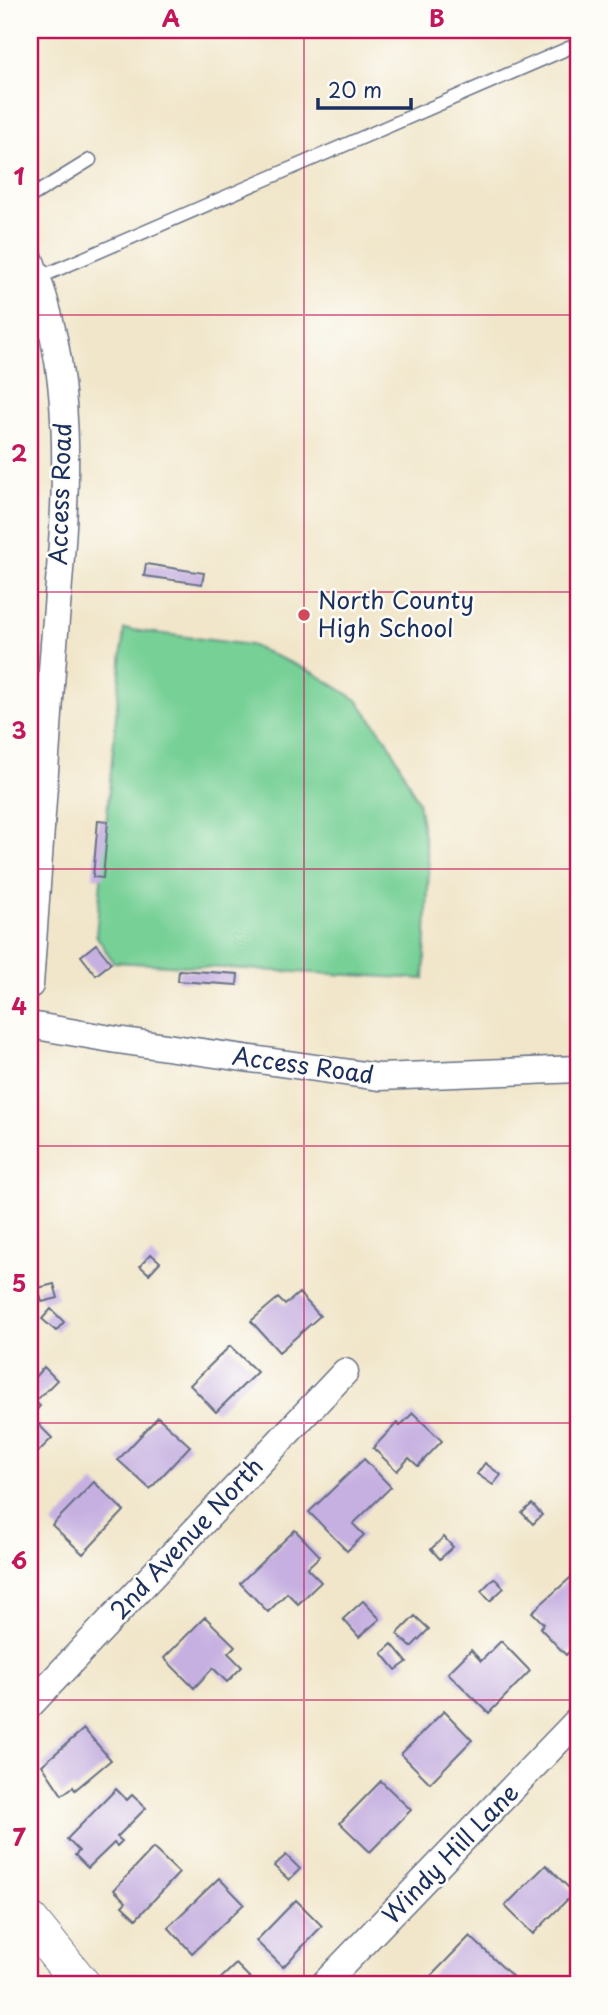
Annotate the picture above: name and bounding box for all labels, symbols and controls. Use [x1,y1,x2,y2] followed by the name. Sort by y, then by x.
[162,0,180,35] text: A
[429,0,445,35] text: B
[318,66,410,110] scale bar
[328,73,382,105] text: 20 m
[14,158,25,193] text: 1
[39,422,79,566] street label: Access Road
[11,435,27,470] text: 2
[318,581,474,645] place label: North County High School
[296,607,312,623] marker: North County High School
[11,712,27,747] text: 3
[11,988,27,1023] text: 4
[230,1036,376,1092] street label: Access Road
[12,1265,26,1300] text: 5
[101,1448,270,1627] street label: 2nd Avenue North
[11,1542,27,1577] text: 6
[373,1774,526,1931] street label: Windy Hill Lane
[12,1819,26,1854] text: 7

